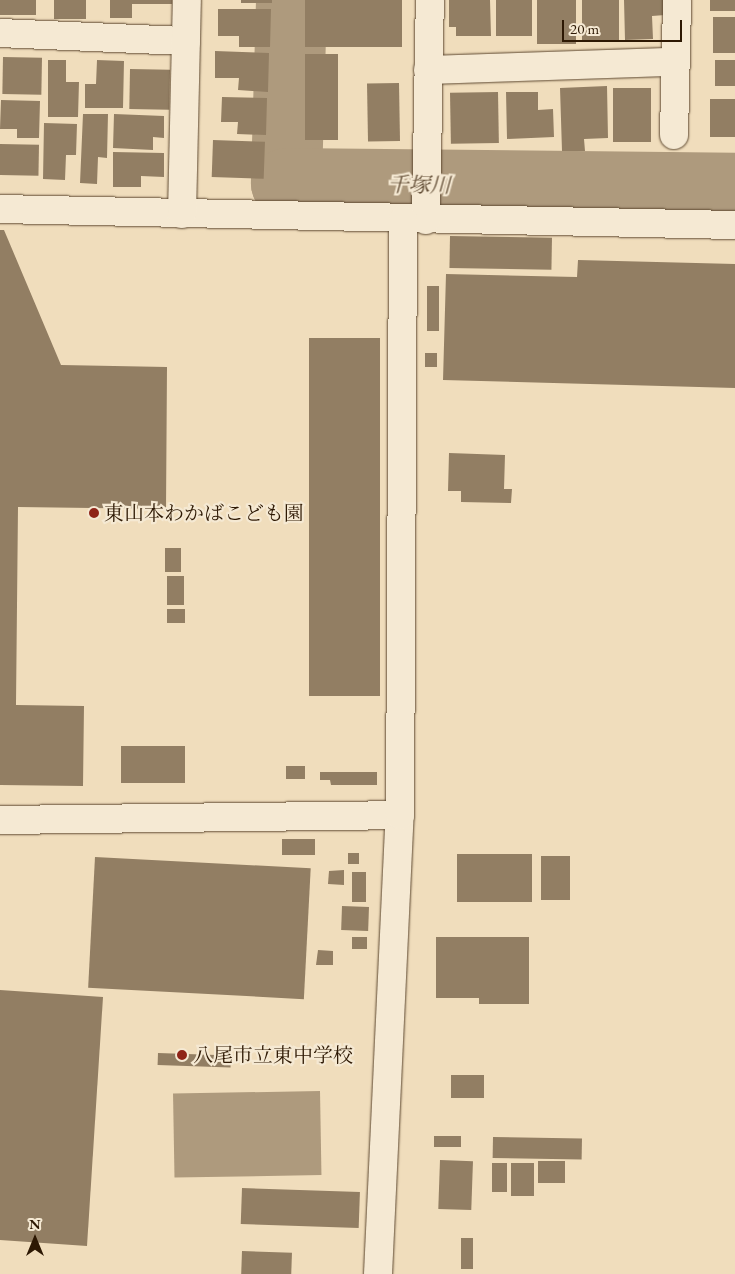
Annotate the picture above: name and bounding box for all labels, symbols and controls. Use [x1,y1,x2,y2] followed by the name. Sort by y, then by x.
[565,10,685,42] scale bar
[570,19,599,38] text: 20 m
[387,172,451,198] water label: 千塚川
[104,501,304,525] place label: 東山本わかばこども園
[88,507,100,519] marker: 東山本わかばこども園
[193,1043,353,1067] place label: 八尾市立東中学校
[175,1048,189,1062] marker: 八尾市立東中学校
[10,1214,60,1264] north arrow
[29,1215,41,1233] text: N

